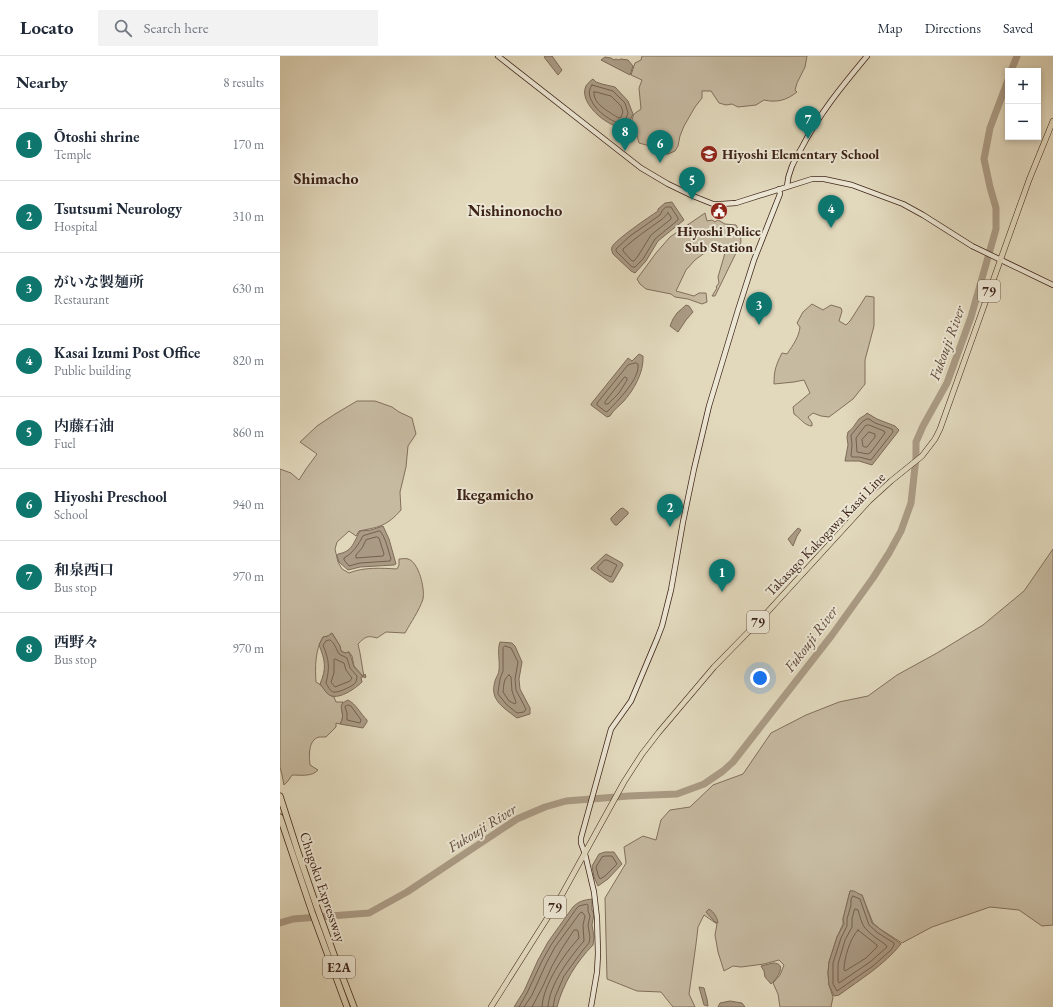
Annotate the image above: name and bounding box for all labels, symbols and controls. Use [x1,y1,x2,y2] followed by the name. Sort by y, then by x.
[98,10,378,46] search box
[20,15,74,40] text: Locato
[112,17,134,39] icon: search
[144,18,209,37] text: Search here
[877,19,903,37] text: Map
[925,19,981,37] text: Directions
[1003,19,1033,37] text: Saved
[1005,68,1041,140] map controls
[1005,68,1041,104] button: +
[16,71,68,93] text: Nearby
[223,74,264,91] text: 8 results
[1005,104,1041,140] button: −
[795,106,821,139] pin: 7
[612,118,638,151] pin: 8
[54,127,140,146] text: Ōtoshi shrine
[647,130,673,163] pin: 6
[26,136,32,153] text: 1
[233,136,264,153] text: 170 m
[699,144,719,164] school or university icon: Hiyoshi Elementary School
[722,145,879,163] place label: Hiyoshi Elementary School
[54,146,91,163] text: Temple
[679,167,705,200] pin: 5
[294,168,358,189] district label: Shimacho
[818,195,844,228] pin: 4
[54,199,182,218] text: Tsutsumi Neurology
[468,200,562,221] district label: Nishinonocho
[709,201,729,221] public building icon: Hiyoshi Police Sub Station
[26,208,32,225] text: 2
[233,208,264,225] text: 310 m
[54,218,98,235] text: Hospital
[677,222,761,256] place label: Hiyoshi Police Sub Station
[54,272,144,291] text: がいな製麺所
[26,280,32,297] text: 3
[233,280,264,297] text: 630 m
[978,280,1000,302] road number: 79
[54,291,109,308] text: Restaurant
[746,292,772,325] pin: 3
[924,302,969,384] water label: Fukouji River
[54,343,200,362] text: Kasai Izumi Post Office
[26,352,32,369] text: 4
[233,352,264,369] text: 820 m
[54,362,131,379] text: Public building
[54,416,114,435] text: 内藤石油
[26,424,32,441] text: 5
[233,424,264,441] text: 860 m
[54,435,76,452] text: Fuel
[761,468,889,600] street label: Takasago Kakogawa Kasai Line
[457,484,533,505] district label: Ikegamicho
[54,487,167,506] text: Hiyoshi Preschool
[657,494,683,527] pin: 2
[26,496,32,513] text: 6
[233,496,264,513] text: 940 m
[54,506,88,523] text: School
[709,559,735,592] pin: 1
[54,560,114,579] text: 和泉西口
[26,568,32,585] text: 7
[233,568,264,585] text: 970 m
[54,579,97,596] text: Bus stop
[779,601,842,676] water label: Fukouji River
[747,611,769,633] road number: 79
[54,632,99,651] text: 西野々
[26,640,32,657] text: 8
[233,640,264,657] text: 970 m
[54,651,97,668] text: Bus stop
[750,668,770,688] your location
[443,798,521,857] water label: Fukouji River
[296,830,351,945] street label: Chugoku Expressway
[544,896,566,918] road number: 79
[323,956,355,978] road number: E2A

